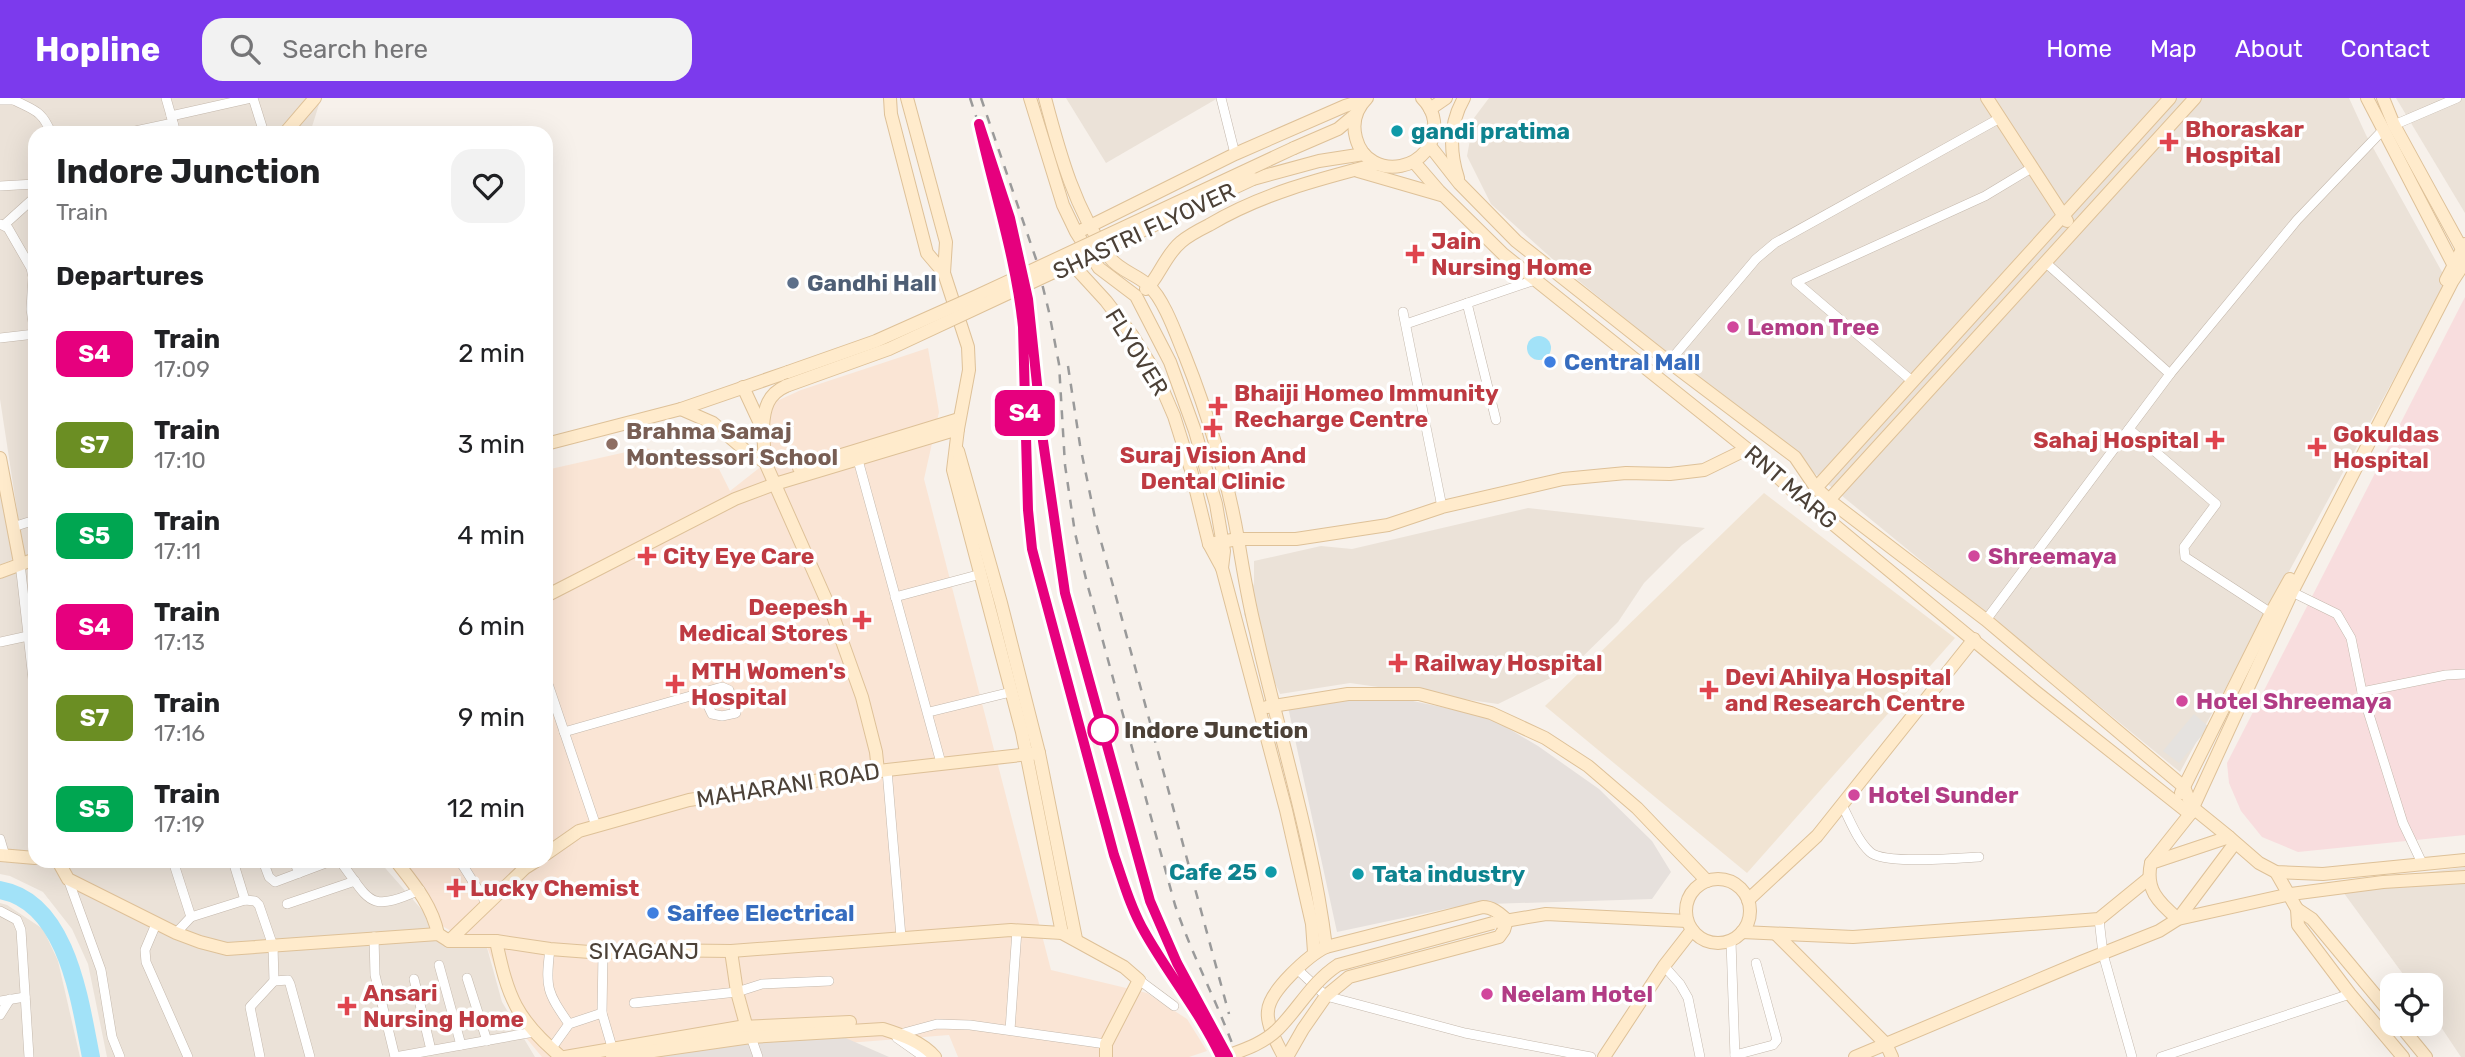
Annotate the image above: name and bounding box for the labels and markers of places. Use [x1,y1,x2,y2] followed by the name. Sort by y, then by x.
[2185,115,2305,169] place label: Bhoraskar Hospital
[1411,117,1570,145] place label: gandi pratima
[1389,123,1405,139] marker: gandi pratima
[2159,132,2179,152] marker: Bhoraskar Hospital
[1431,227,1592,281] place label: Jain Nursing Home
[1405,244,1425,264] marker: Jain Nursing Home
[807,269,937,297] place label: Gandhi Hall
[785,275,801,291] marker: Gandhi Hall
[1747,313,1880,341] place label: Lemon Tree
[1725,319,1741,335] marker: Lemon Tree
[1564,348,1700,376] place label: Central Mall
[1542,354,1558,370] marker: Central Mall
[1234,379,1499,433] place label: Bhaiji Homeo Immunity Recharge Centre
[1208,396,1228,416] marker: Bhaiji Homeo Immunity Recharge Centre
[626,417,838,471] place label: Brahma Samaj Montessori School
[1203,418,1223,438] marker: Suraj Vision And Dental Clinic
[2333,420,2439,474] place label: Gokuldas Hospital
[2033,426,2199,454] place label: Sahaj Hospital
[2205,430,2225,450] marker: Sahaj Hospital
[604,436,620,452] marker: Brahma Samaj Montessori School
[2307,437,2327,457] marker: Gokuldas Hospital
[1120,441,1306,495] place label: Suraj Vision And Dental Clinic
[663,542,815,570] place label: City Eye Care
[1988,542,2117,570] place label: Shreemaya
[637,546,657,566] marker: City Eye Care
[1966,548,1982,564] marker: Shreemaya
[679,593,848,647] place label: Deepesh Medical Stores
[854,612,870,628] marker: Deepesh Medical Stores
[1414,649,1603,677] place label: Railway Hospital
[1388,653,1408,673] marker: Railway Hospital
[691,657,846,711] place label: MTH Women's Hospital
[1725,663,1965,717] place label: Devi Ahilya Hospital and Research Centre
[665,674,685,694] marker: MTH Women's Hospital
[1699,680,1719,700] marker: Devi Ahilya Hospital and Research Centre
[2196,687,2392,715] place label: Hotel Shreemaya
[2174,693,2190,709] marker: Hotel Shreemaya
[1088,715,1118,745] marker: Indore Junction
[1124,716,1308,744] place label: Indore Junction
[1868,781,2019,809] place label: Hotel Sunder
[1846,787,1862,803] marker: Hotel Sunder
[1169,858,1257,886] place label: Cafe 25
[1372,860,1526,888] place label: Tata industry
[1263,864,1279,880] marker: Cafe 25
[1350,866,1366,882] marker: Tata industry
[470,874,639,902] place label: Lucky Chemist
[448,880,464,896] marker: Lucky Chemist
[667,899,855,927] place label: Saifee Electrical
[645,905,661,921] marker: Saifee Electrical
[363,979,524,1033] place label: Ansari Nursing Home
[1501,980,1653,1008] place label: Neelam Hotel
[1479,986,1495,1002] marker: Neelam Hotel
[337,996,357,1016] marker: Ansari Nursing Home

